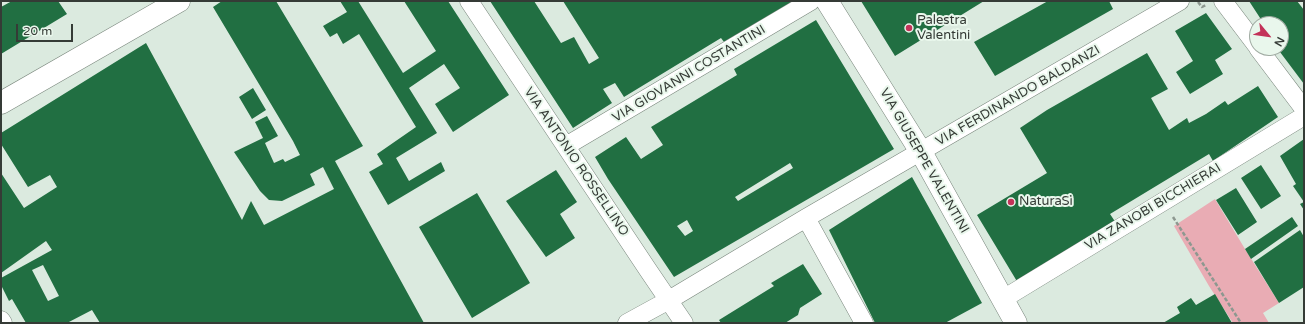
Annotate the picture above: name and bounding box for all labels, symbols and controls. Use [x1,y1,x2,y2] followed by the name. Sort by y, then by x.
[917,13,970,44] place label: Palestra Valentini
[18,16,75,42] scale bar
[1249,16,1289,56] north arrow
[610,22,768,126] street label: VIA GIOVANNI COSTANTINI
[904,23,914,33] marker: Palestra Valentini
[23,24,52,38] text: 20 m
[1271,35,1287,49] text: N
[933,43,1103,149] street label: VIA FERDINANDO BALDANZI
[520,85,632,239] street label: VIA ANTONIO ROSSELLINO
[876,86,972,236] street label: VIA GIUSEPPE VALENTINI
[1082,160,1224,254] street label: VIA ZANOBI BICCHIERAI
[1019,194,1073,210] place label: NaturaSì
[1006,197,1016,207] marker: NaturaSì

